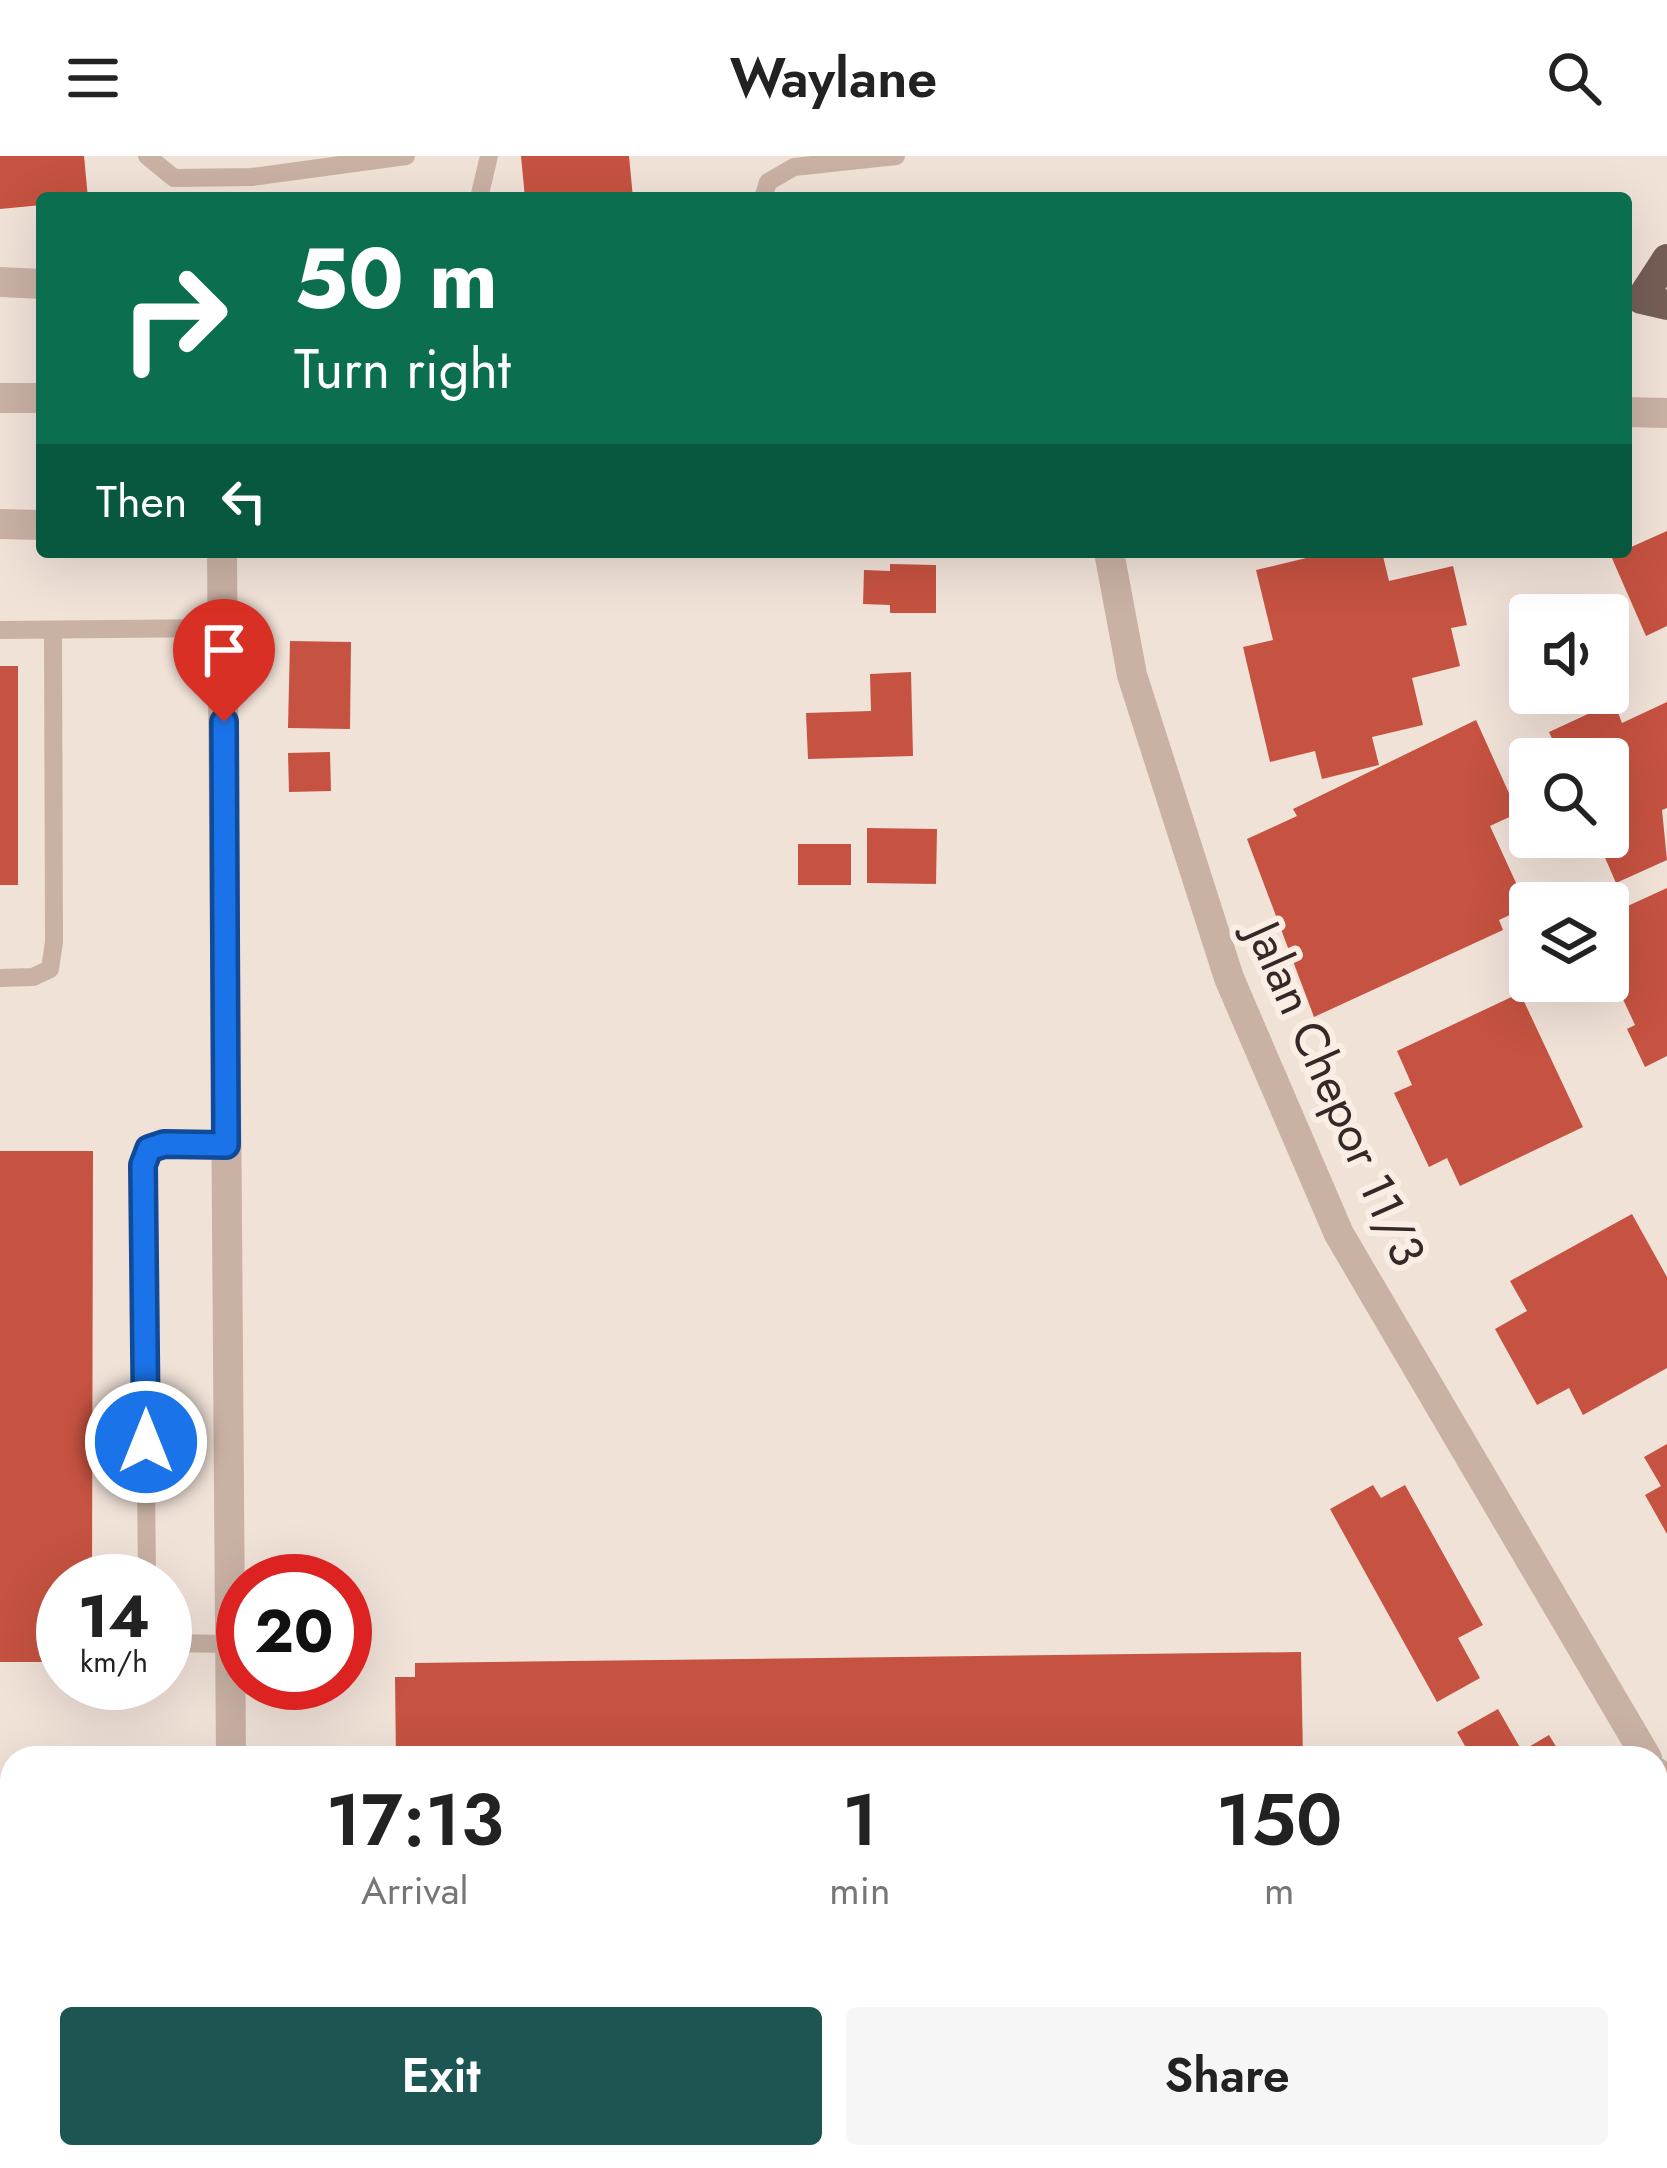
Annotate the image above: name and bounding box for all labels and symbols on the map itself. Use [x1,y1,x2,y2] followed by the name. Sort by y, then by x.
[173,599,275,722] pin
[1227,906,1443,1277] street label: Jalan Chepor 11/3
[83,1379,209,1505] position arrow
[216,1554,372,1710] speed limit sign: 20

